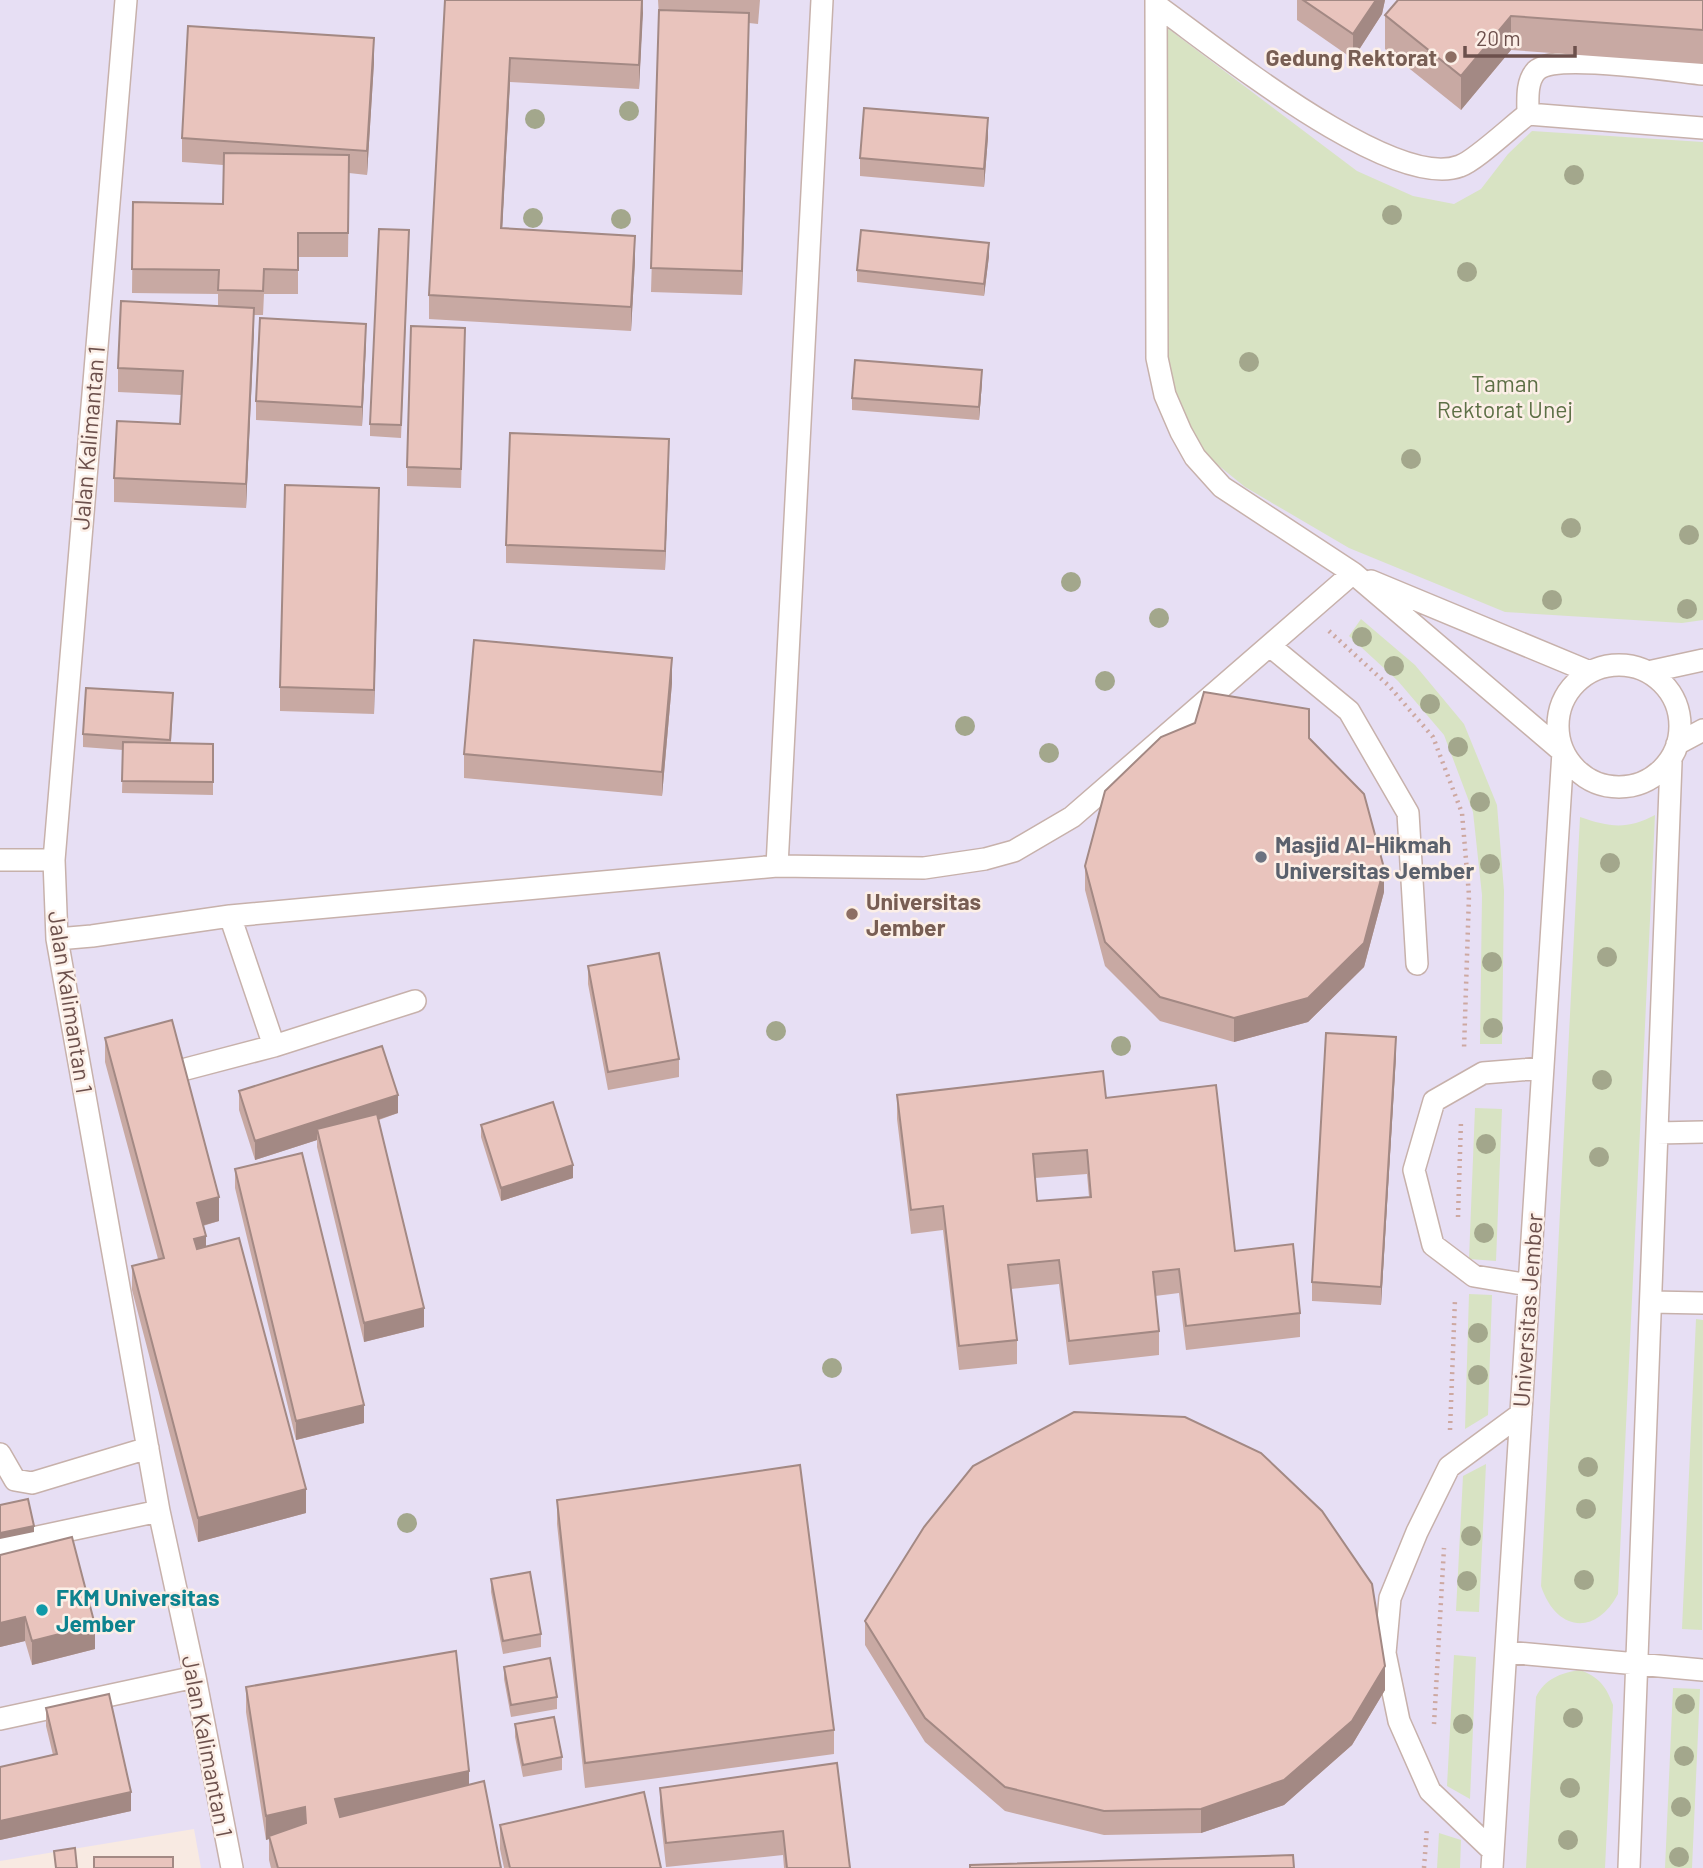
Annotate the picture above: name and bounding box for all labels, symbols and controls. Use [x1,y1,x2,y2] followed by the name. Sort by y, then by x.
[1465,14,1575,58] scale bar
[1476,25,1521,50] text: 20 m
[1265,43,1437,71] place label: Gedung Rektorat
[1443,49,1459,65] marker: Gedung Rektorat
[66,345,110,531] street label: Jalan Kalimantan 1
[1437,369,1573,423] park label: Taman Rektorat Unej
[1275,830,1474,884] place label: Masjid Al-Hikmah Universitas Jember
[1253,849,1269,865] marker: Masjid Al-Hikmah Universitas Jember
[866,887,981,941] place label: Universitas Jember
[844,906,860,922] marker: Universitas Jember
[43,909,99,1095] street label: Jalan Kalimantan 1
[1506,1211,1548,1408] street label: Universitas Jember
[56,1583,219,1637] place label: FKM Universitas Jember
[34,1602,50,1618] marker: FKM Universitas Jember
[177,1653,239,1839] street label: Jalan Kalimantan 1

